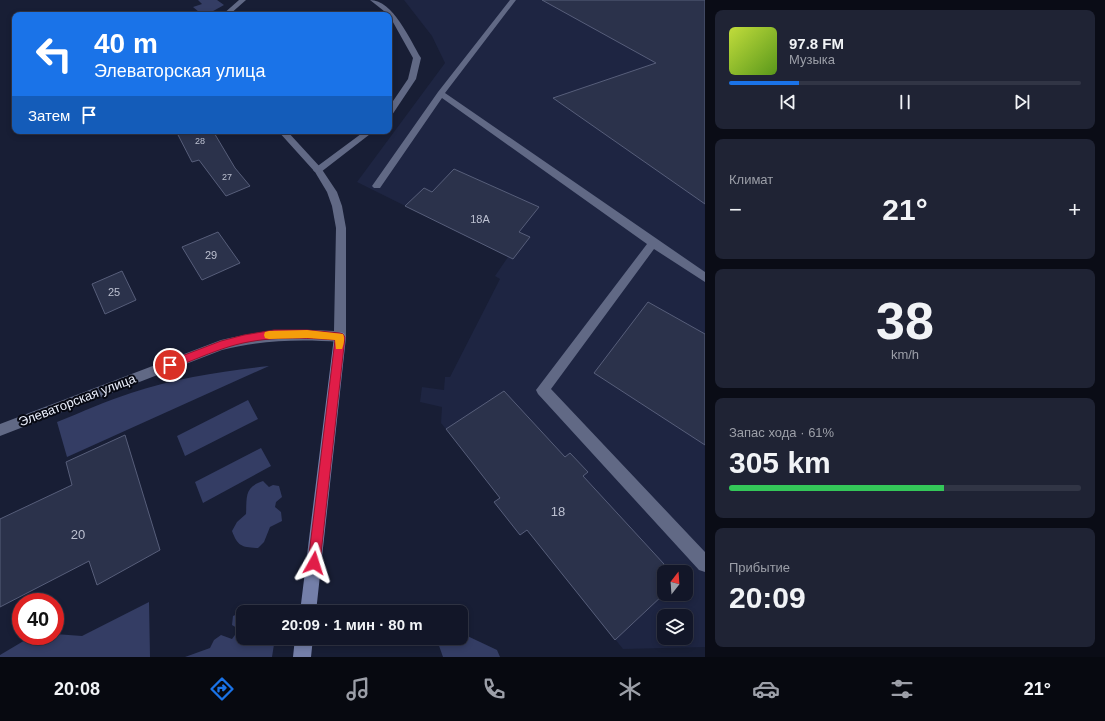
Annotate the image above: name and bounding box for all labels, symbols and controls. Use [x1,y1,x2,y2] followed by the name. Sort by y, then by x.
[28,28,80,80] icon: left
[94,28,158,59] text: 40 m
[789,35,844,52] text: 97.8 FM
[789,52,835,67] text: Музыка
[94,61,265,81] text: Элеваторская улица
[777,91,799,113] icon: previous
[894,91,916,113] icon: pause
[1011,91,1033,113] icon: next
[78,104,100,126] icon: arrive
[28,107,70,124] text: Затем
[195,136,205,146] house number: 28
[222,172,232,182] house number: 27
[729,172,773,187] text: Климат
[882,193,928,226] text: 21°
[729,197,742,222] text: −
[1068,197,1081,222] text: +
[470,213,490,225] house number: 18А
[205,249,217,261] house number: 29
[108,286,120,298] house number: 25
[876,292,934,350] text: 38
[891,347,919,362] text: km/h
[153,348,187,382] pin
[159,354,181,376] icon: arrive
[17,371,138,429] street label: Элеваторская улица
[729,425,834,440] text: Запас хода · 61%
[729,446,831,479] text: 305 km
[551,504,565,519] house number: 18
[71,527,85,542] house number: 20
[293,542,335,584] position arrow
[729,560,790,575] text: Прибытие
[657,565,693,601] north arrow
[657,565,693,645] map controls
[729,581,806,614] text: 20:09
[12,593,64,645] speed limit sign: 40
[657,609,693,645] button: layers
[281,616,423,633] text: 20:09 · 1 мин · 80 m
[208,675,236,703] icon: directions
[344,675,372,703] icon: music
[480,675,508,703] icon: phone
[616,675,644,703] icon: climate
[752,675,780,703] icon: car
[888,675,916,703] icon: filters
[54,679,100,699] text: 20:08
[1024,679,1051,699] text: 21°

